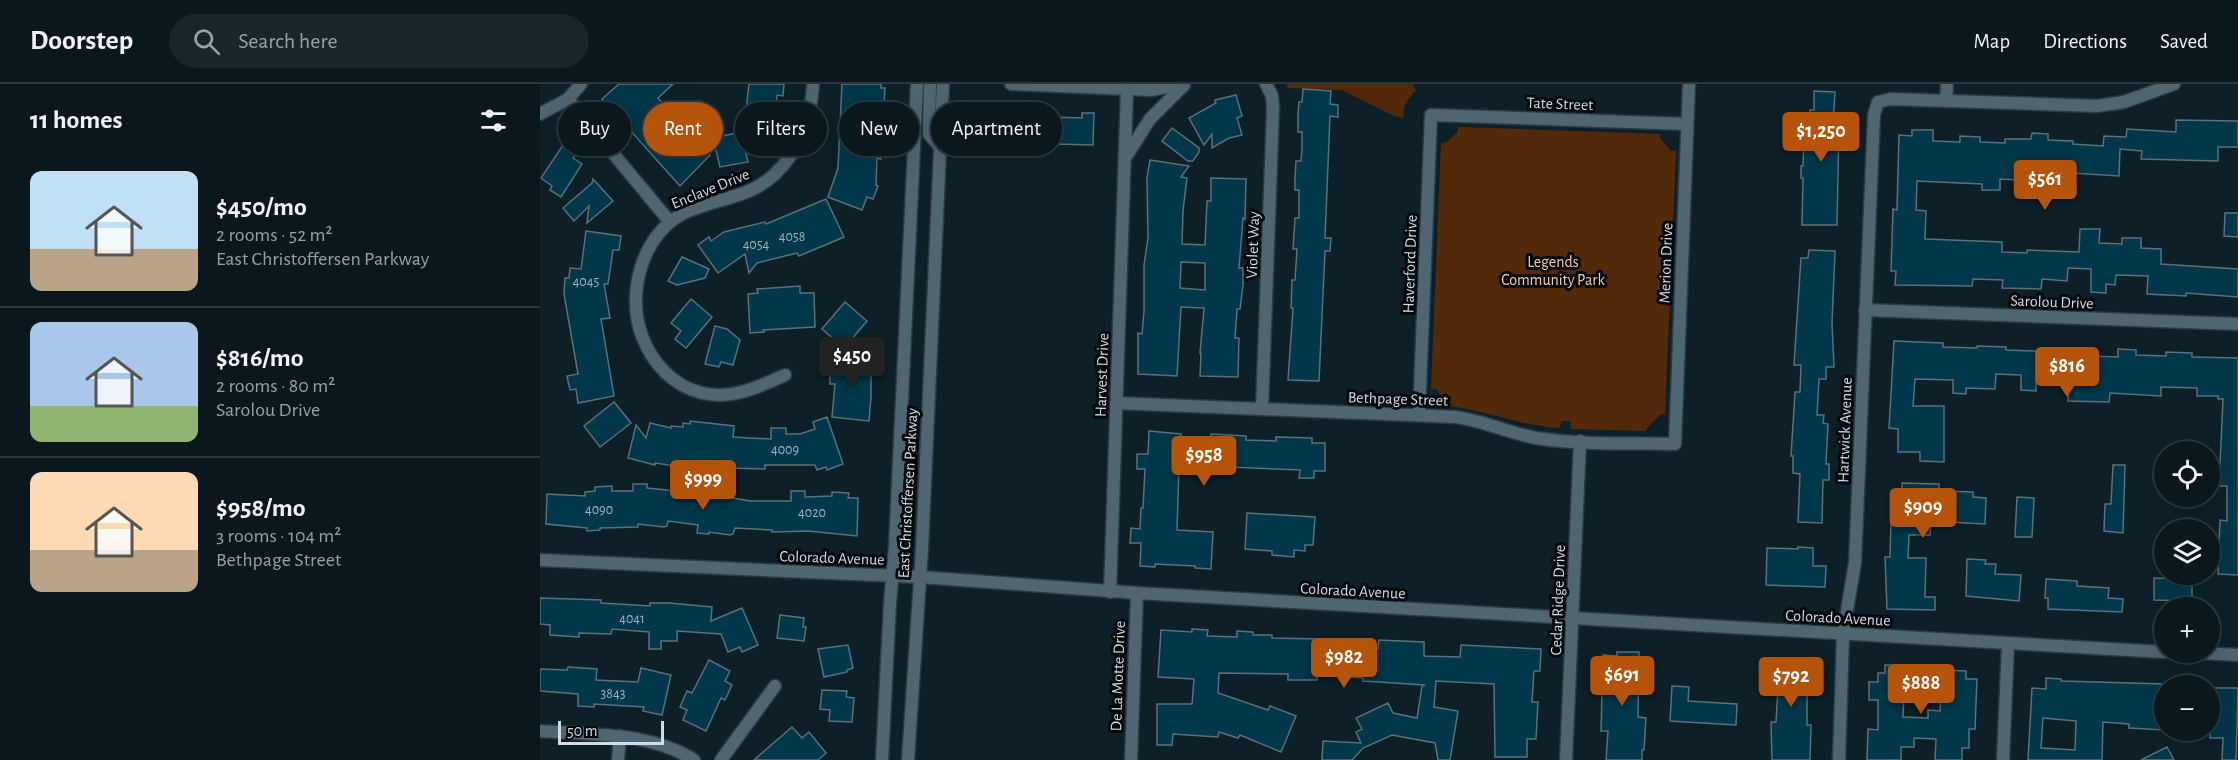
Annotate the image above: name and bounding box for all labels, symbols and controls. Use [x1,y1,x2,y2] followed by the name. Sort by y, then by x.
[169,14,589,68] search box
[190,25,223,58] icon: search
[30,27,133,55] text: Doorstep
[238,30,338,52] text: Search here
[1974,31,2010,52] text: Map
[2043,31,2127,52] text: Directions
[2160,31,2208,52] text: Saved
[1526,95,1594,113] street label: Tate Street
[558,102,631,156] chip: Buy
[643,102,723,156] chip: Rent
[735,102,827,156] chip: Filters
[839,102,919,156] chip: New
[931,102,1062,156] chip: Apartment
[477,104,510,137] icon: filters
[30,107,122,133] text: 11 homes
[1772,112,1870,163] pin: $1,250
[1796,121,1846,141] text: $1,250
[2009,160,2081,211] pin: $561
[669,166,752,212] street label: Enclave Drive
[2028,169,2062,189] text: $561
[216,194,307,220] text: $450/mo
[78,195,150,267] icon: home
[1244,211,1263,279] street label: Violet Way
[1400,215,1420,314] street label: Haverford Drive
[1657,222,1675,304] street label: Merion Drive
[216,225,333,245] text: 2 rooms · 52 m²
[779,230,805,244] house number: 4058
[743,238,770,252] house number: 4054
[216,249,429,269] text: East Christoffersen Parkway
[1501,254,1605,289] park label: Legends Community Park
[573,275,600,289] house number: 4045
[2010,293,2094,311] street label: Sarolou Drive
[1093,333,1111,417] street label: Harvest Drive
[816,337,888,388] pin: $450
[216,345,304,371] text: $816/mo
[78,346,150,418] icon: home
[833,346,871,366] text: $450
[2031,347,2103,398] pin: $816
[2049,356,2085,376] text: $816
[216,376,335,396] text: 2 rooms · 80 m²
[1835,377,1855,483] street label: Hartwick Avenue
[1348,389,1448,409] street label: Bethpage Street
[216,400,320,420] text: Sarolou Drive
[896,407,921,579] street label: East Christoffersen Parkway
[1168,436,1240,487] pin: $958
[2154,441,2220,741] map controls
[2154,441,2220,507] button: locate
[771,443,799,457] house number: 4009
[1185,445,1223,465] text: $958
[667,460,739,511] pin: $999
[684,469,722,489] text: $999
[1887,488,1959,539] pin: $909
[216,495,306,521] text: $958/mo
[78,496,150,568] icon: home
[1904,497,1942,517] text: $909
[585,503,613,517] house number: 4090
[798,506,826,520] house number: 4020
[2154,519,2220,585] button: layers
[216,526,341,546] text: 3 rooms · 104 m²
[1548,544,1568,656] street label: Cedar Ridge Drive
[779,548,885,568] street label: Colorado Avenue
[216,550,341,570] text: Bethpage Street
[1300,580,1406,602] street label: Colorado Avenue
[2154,597,2220,663] button: +
[1785,607,1891,629] street label: Colorado Avenue
[619,612,645,626] house number: 4041
[1108,621,1128,732] street label: De La Motte Drive
[1308,638,1380,689] pin: $982
[1325,647,1363,667] text: $982
[1586,656,1658,707] pin: $691
[1755,657,1827,708] pin: $792
[1885,664,1957,715] pin: $888
[1604,665,1640,685] text: $691
[1773,666,1809,686] text: $792
[1902,673,1940,693] text: $888
[2154,675,2220,741] button: −
[601,687,626,701] house number: 3843
[558,718,664,746] scale bar
[567,723,598,739] text: 50 m

